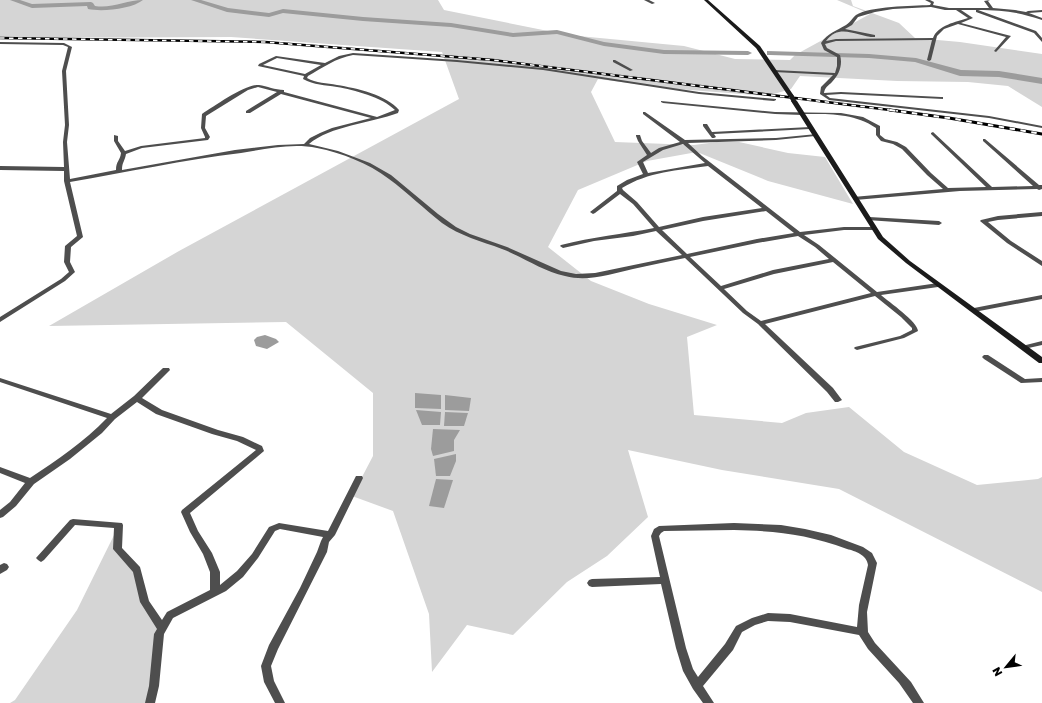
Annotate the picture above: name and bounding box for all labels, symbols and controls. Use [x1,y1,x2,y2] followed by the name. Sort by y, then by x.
[986,647,1026,687] north arrow
[989,665,1005,679] text: N

